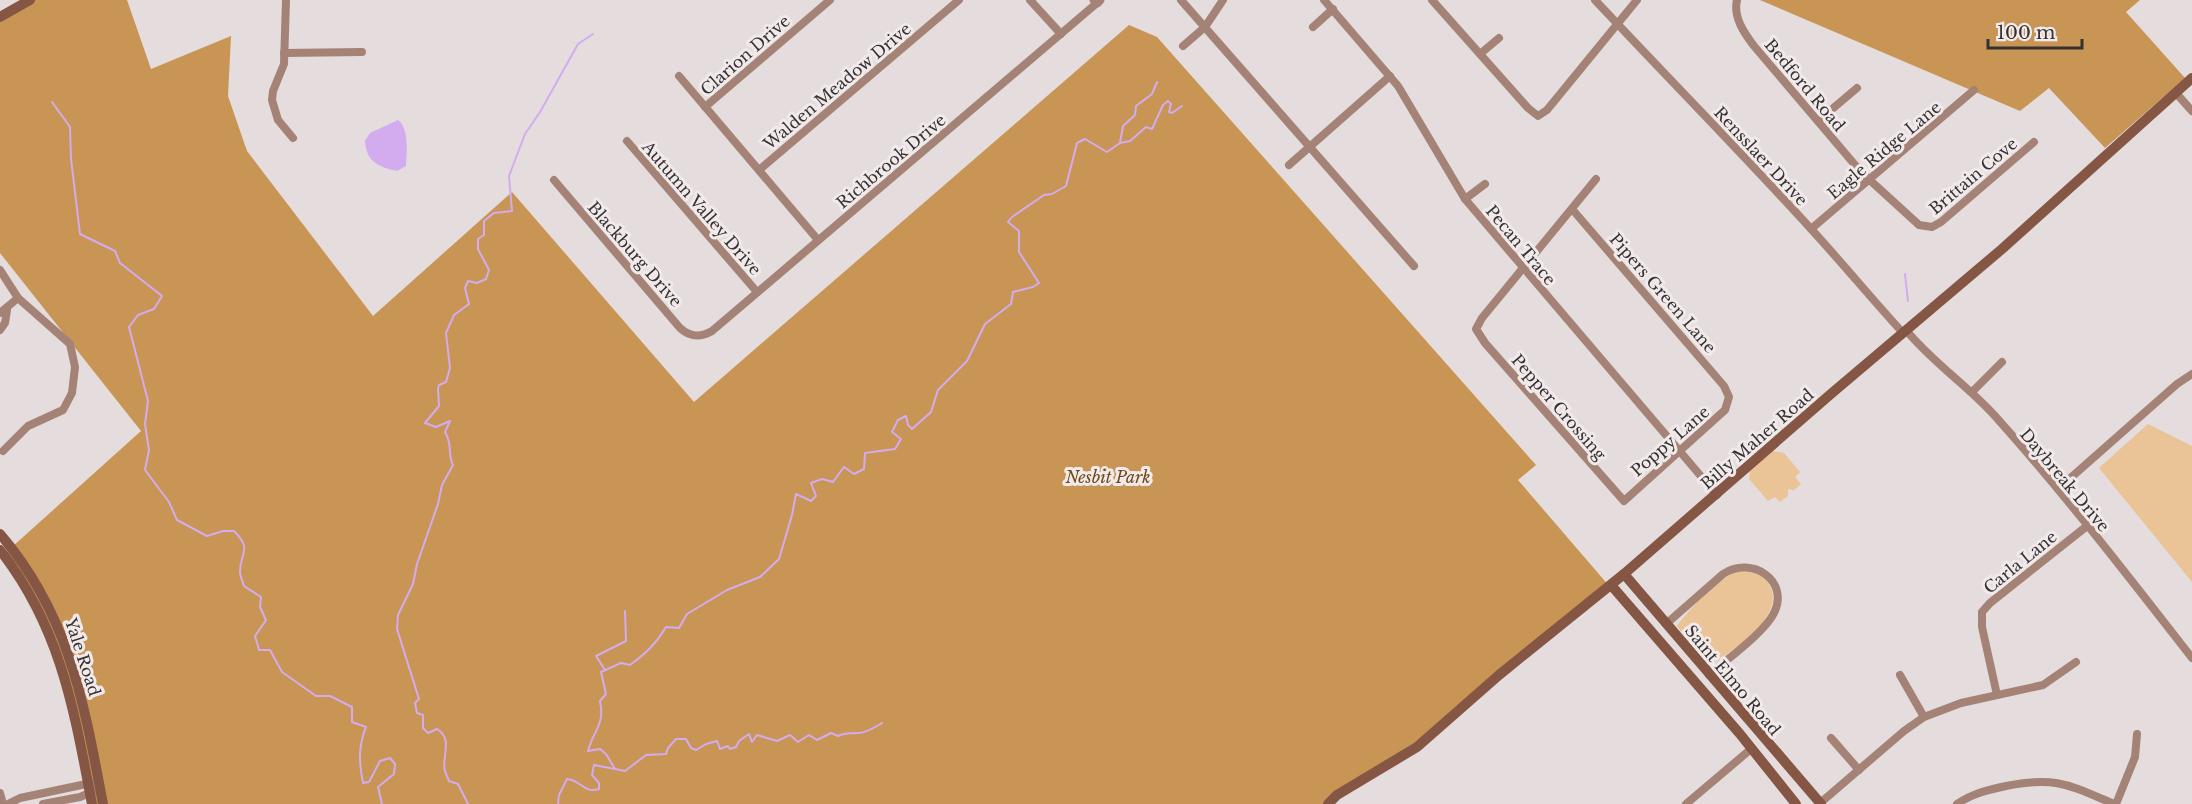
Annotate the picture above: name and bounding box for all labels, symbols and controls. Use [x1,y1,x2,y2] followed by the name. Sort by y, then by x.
[696,11,794,99] street label: Clarion Drive
[1988,12,2082,50] scale bar
[758,18,915,154] street label: Walden Meadow Drive
[1997,22,2055,44] text: 100 m
[1761,35,1850,135] street label: Bedford Road
[1823,97,1945,203] street label: Eagle Ridge Lane
[1710,102,1812,210] street label: Rensslaer Drive
[832,109,950,213] street label: Richbrook Drive
[1925,133,2021,219] street label: Brittain Cove
[638,136,766,279] street label: Autumn Valley Drive
[584,197,686,311] street label: Blackburg Drive
[1482,201,1560,289] street label: Pecan Trace
[1606,229,1720,357] street label: Pipers Green Lane
[1508,350,1611,464] street label: Pepper Crossing
[1696,384,1818,494] street label: Billy Maher Road
[1627,401,1713,481] street label: Poppy Lane
[2016,424,2114,536] street label: Daybreak Drive
[1064,467,1151,487] park label: Nesbit Park
[1979,526,2061,598] street label: Carla Lane
[61,615,105,699] street label: Yale Road
[1681,621,1785,739] street label: Saint Elmo Road

